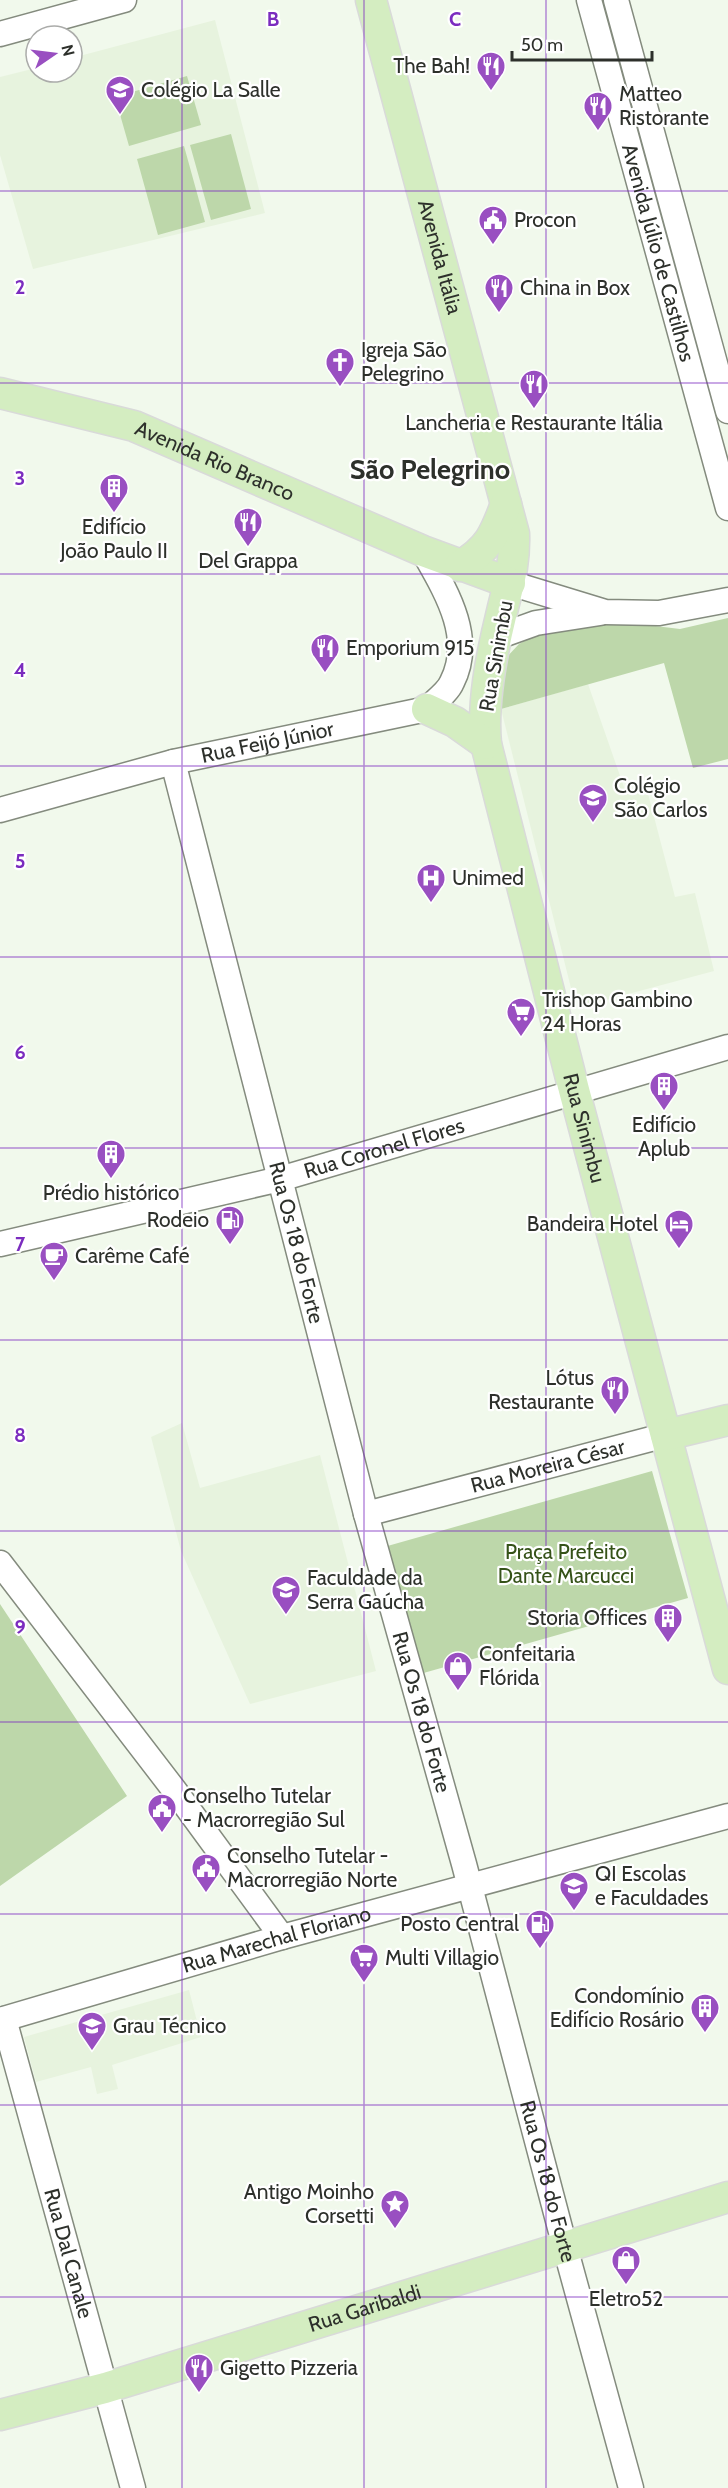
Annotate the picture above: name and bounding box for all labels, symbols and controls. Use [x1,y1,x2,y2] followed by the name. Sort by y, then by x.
[267,7,279,31] text: B
[449,7,461,31] text: C
[24,24,84,84] north arrow
[512,24,652,62] scale bar
[521,34,563,56] text: 50 m
[57,43,79,58] text: N
[475,50,507,92] restaurant icon: The Bah!
[393,53,470,78] place label: The Bah!
[104,74,136,116] school or university icon: Colégio La Salle
[141,77,281,102] place label: Colégio La Salle
[619,81,709,130] place label: Matteo Ristorante
[582,90,614,132] restaurant icon: Matteo Ristorante
[617,141,700,365] street label: Avenida Júlio de Castilhos
[413,197,468,317] street label: Avenida Itália
[477,204,509,246] public building icon: Procon
[514,207,576,232] place label: Procon
[483,272,515,314] restaurant icon: China in Box
[15,275,25,299] text: 2
[520,275,630,300] place label: China in Box
[361,337,447,386] place label: Igreja São Pelegrino
[324,346,356,388] church icon: Igreja São Pelegrino
[518,368,550,410] restaurant icon: Lancheria e Restaurante Itália
[405,410,663,435] place label: Lancheria e Restaurante Itália
[132,415,298,506] street label: Avenida Rio Branco
[350,453,510,486] district label: São Pelegrino
[15,466,25,490] text: 3
[98,472,130,514] building icon: Edifício João Paulo II
[232,506,264,548] restaurant icon: Del Grappa
[59,514,168,563] place label: Edifício João Paulo II
[198,548,298,573] place label: Del Grappa
[473,599,518,713] street label: Rua Sinimbu
[309,632,341,674] restaurant icon: Emporium 915
[346,635,474,660] place label: Emporium 915
[14,658,26,682] text: 4
[199,716,336,768] street label: Rua Feijó Júnior
[614,773,708,822] place label: Colégio São Carlos
[577,782,609,824] school or university icon: Colégio São Carlos
[15,849,25,873] text: 5
[415,862,447,904] hospital icon: Unimed
[452,865,524,890] place label: Unimed
[542,987,693,1036] place label: Trishop Gambino 24 Horas
[505,996,537,1038] supermarket icon: Trishop Gambino 24 Horas
[14,1040,26,1064] text: 6
[648,1070,680,1112] building icon: Edifício Aplub
[558,1071,611,1185] street label: Rua Sinimbu
[301,1112,467,1183] street label: Rua Coronel Flores
[632,1112,696,1161] place label: Edifício Aplub
[95,1138,127,1180] building icon: Prédio histórico
[264,1159,330,1326] street label: Rua Os 18 do Forte
[43,1180,179,1205] place label: Prédio histórico
[214,1204,246,1246] fuel station icon: Rodeio
[147,1207,209,1232] place label: Rodeio
[663,1208,695,1250] hotel icon: Bandeira Hotel
[527,1211,658,1236] place label: Bandeira Hotel
[15,1232,26,1256] text: 7
[38,1240,70,1282] cafe icon: Carême Café
[75,1243,190,1268] place label: Carême Café
[488,1365,594,1414] place label: Lótus Restaurante
[599,1374,631,1416] restaurant icon: Lótus Restaurante
[14,1423,26,1447] text: 8
[468,1433,628,1498] street label: Rua Moreira César
[498,1539,634,1588] park label: Praça Prefeito Dante Marcucci
[307,1565,424,1614] place label: Faculdade da Serra Gaúcha
[270,1574,302,1616] school or university icon: Faculdade da Serra Gaúcha
[652,1602,684,1644] building icon: Storia Offices
[527,1605,647,1630] place label: Storia Offices
[14,1615,26,1639] text: 9
[388,1629,456,1795] street label: Rua Os 18 do Forte
[479,1641,575,1690] place label: Confeitaria Flórida
[442,1650,474,1692] shop icon: Confeitaria Flórida
[183,1783,345,1832] place label: Conselho Tutelar - Macrorregião Sul
[146,1792,178,1834] public building icon: Conselho Tutelar - Macrorregião Sul
[227,1843,398,1892] place label: Conselho Tutelar - Macrorregião Norte
[190,1852,222,1894] public building icon: Conselho Tutelar - Macrorregião Norte
[595,1861,709,1910] place label: QI Escolas e Faculdades
[558,1870,590,1912] school or university icon: QI Escolas e Faculdades
[179,1900,374,1978] street label: Rua Marechal Floriano
[524,1908,556,1950] fuel station icon: Posto Central
[400,1911,519,1936] place label: Posto Central
[348,1942,380,1984] supermarket icon: Multi Villagio
[385,1945,499,1970] place label: Multi Villagio
[550,1983,684,2032] place label: Condomínio Edifício Rosário
[689,1992,721,2034] building icon: Condomínio Edifício Rosário
[76,2010,108,2052] school or university icon: Grau Técnico
[113,2013,226,2038] place label: Grau Técnico
[515,2098,582,2265] street label: Rua Os 18 do Forte
[244,2179,374,2228] place label: Antigo Moinho Corsetti
[39,2185,99,2321] street label: Rua Dal Canale
[379,2188,411,2230] place icon: Antigo Moinho Corsetti
[610,2244,642,2286] shop icon: Eletro52
[305,2279,424,2337] street label: Rua Garibaldi
[589,2286,663,2311] place label: Eletro52
[183,2352,215,2394] restaurant icon: Gigetto Pizzeria
[220,2355,358,2380] place label: Gigetto Pizzeria

